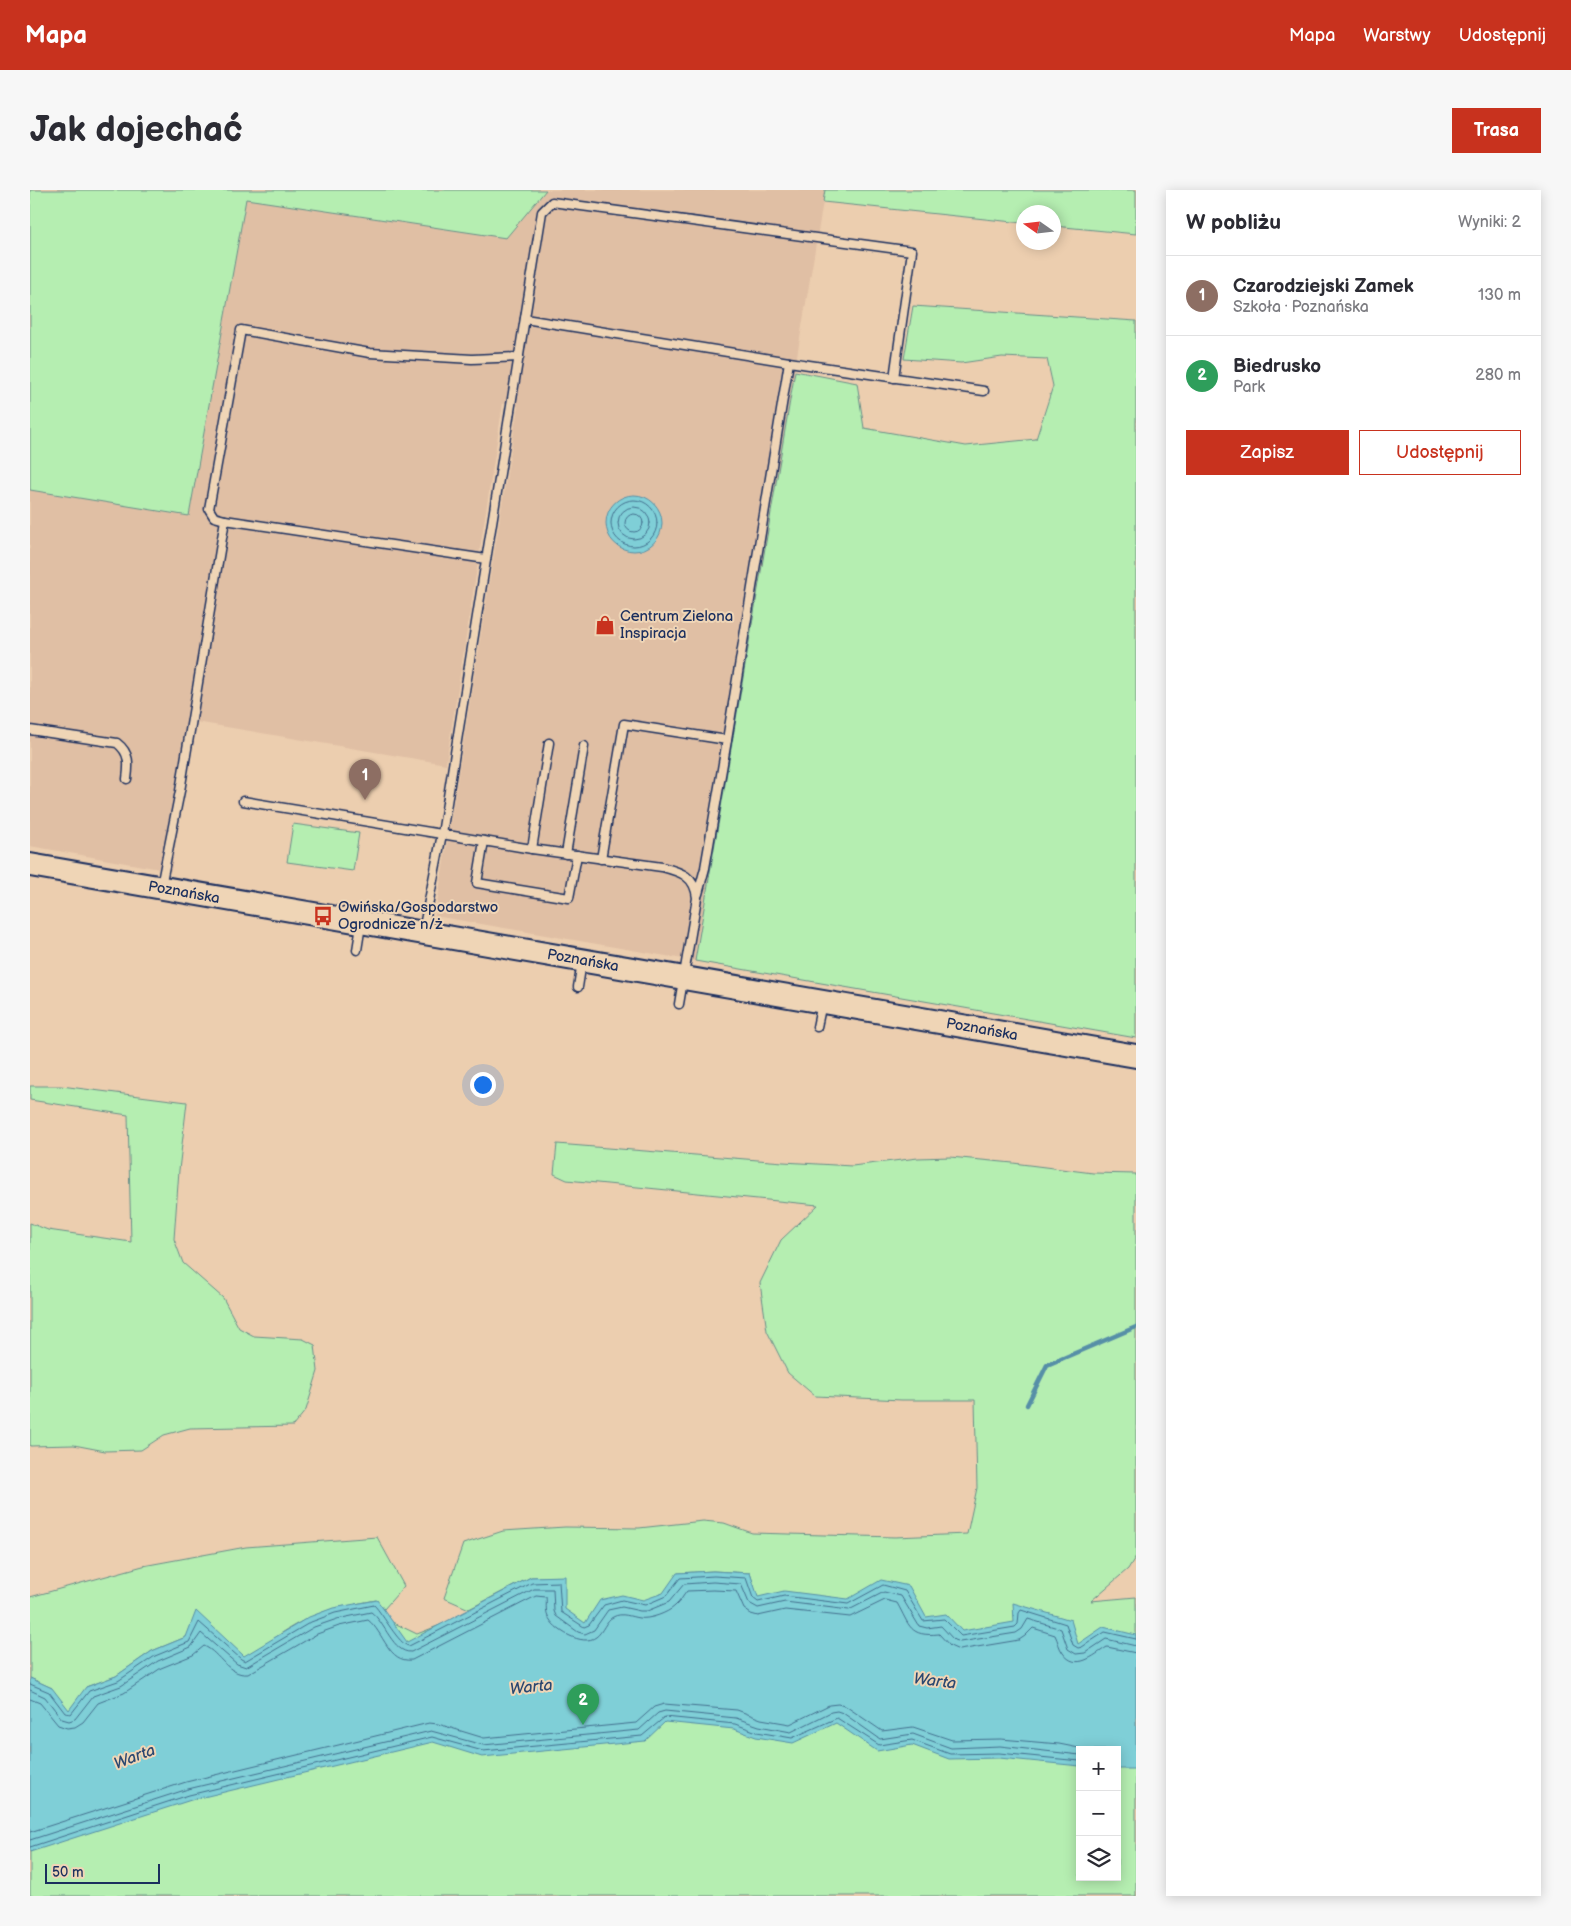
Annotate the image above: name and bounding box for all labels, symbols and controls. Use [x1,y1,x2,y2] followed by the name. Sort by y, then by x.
[25,21,87,50] text: Mapa
[1289,25,1335,46] text: Mapa
[1363,25,1431,46] text: Warstwy
[1459,25,1546,46] text: Udostępnij
[1452,108,1541,153] button: Trasa
[30,109,243,152] text: Jak dojechać
[1016,205,1061,250] north arrow
[1186,210,1281,235] text: W pobliżu
[1458,213,1521,232] text: Wyniki: 2
[1233,275,1414,298] text: Czarodziejski Zamek
[1199,286,1205,305] text: 1
[1478,286,1521,305] text: 130 m
[1233,298,1369,317] text: Szkoła · Poznańska
[1233,355,1321,378] text: Biedrusko
[1197,366,1207,385] text: 2
[1475,366,1521,385] text: 280 m
[1233,378,1265,397] text: Park
[1186,430,1349,475] button: Zapisz
[1359,430,1521,475] button: Udostępnij
[620,607,733,643] place label: Centrum Zielona Inspiracja
[594,614,616,636] shop icon: Centrum Zielona Inspiracja
[349,759,381,800] pin: 1
[147,877,221,908] street label: Poznańska
[338,898,498,934] place label: Owińska/Gospodarstwo Ogrodnicze n/ż
[312,905,334,927] bus stop icon: Owińska/Gospodarstwo Ogrodnicze n/ż
[546,945,620,976] street label: Poznańska
[945,1014,1019,1045] street label: Poznańska
[470,1072,496,1098] your location
[912,1669,957,1694] water label: Warta
[509,1676,553,1699] water label: Warta
[567,1684,599,1725] pin: 2
[111,1741,158,1774] water label: Warta
[1076,1746,1121,1881] map controls
[1076,1746,1121,1791] button: +
[1076,1791,1121,1836] button: −
[1076,1836,1121,1881] button: layers
[45,1861,160,1884] scale bar
[52,1864,84,1881] text: 50 m

